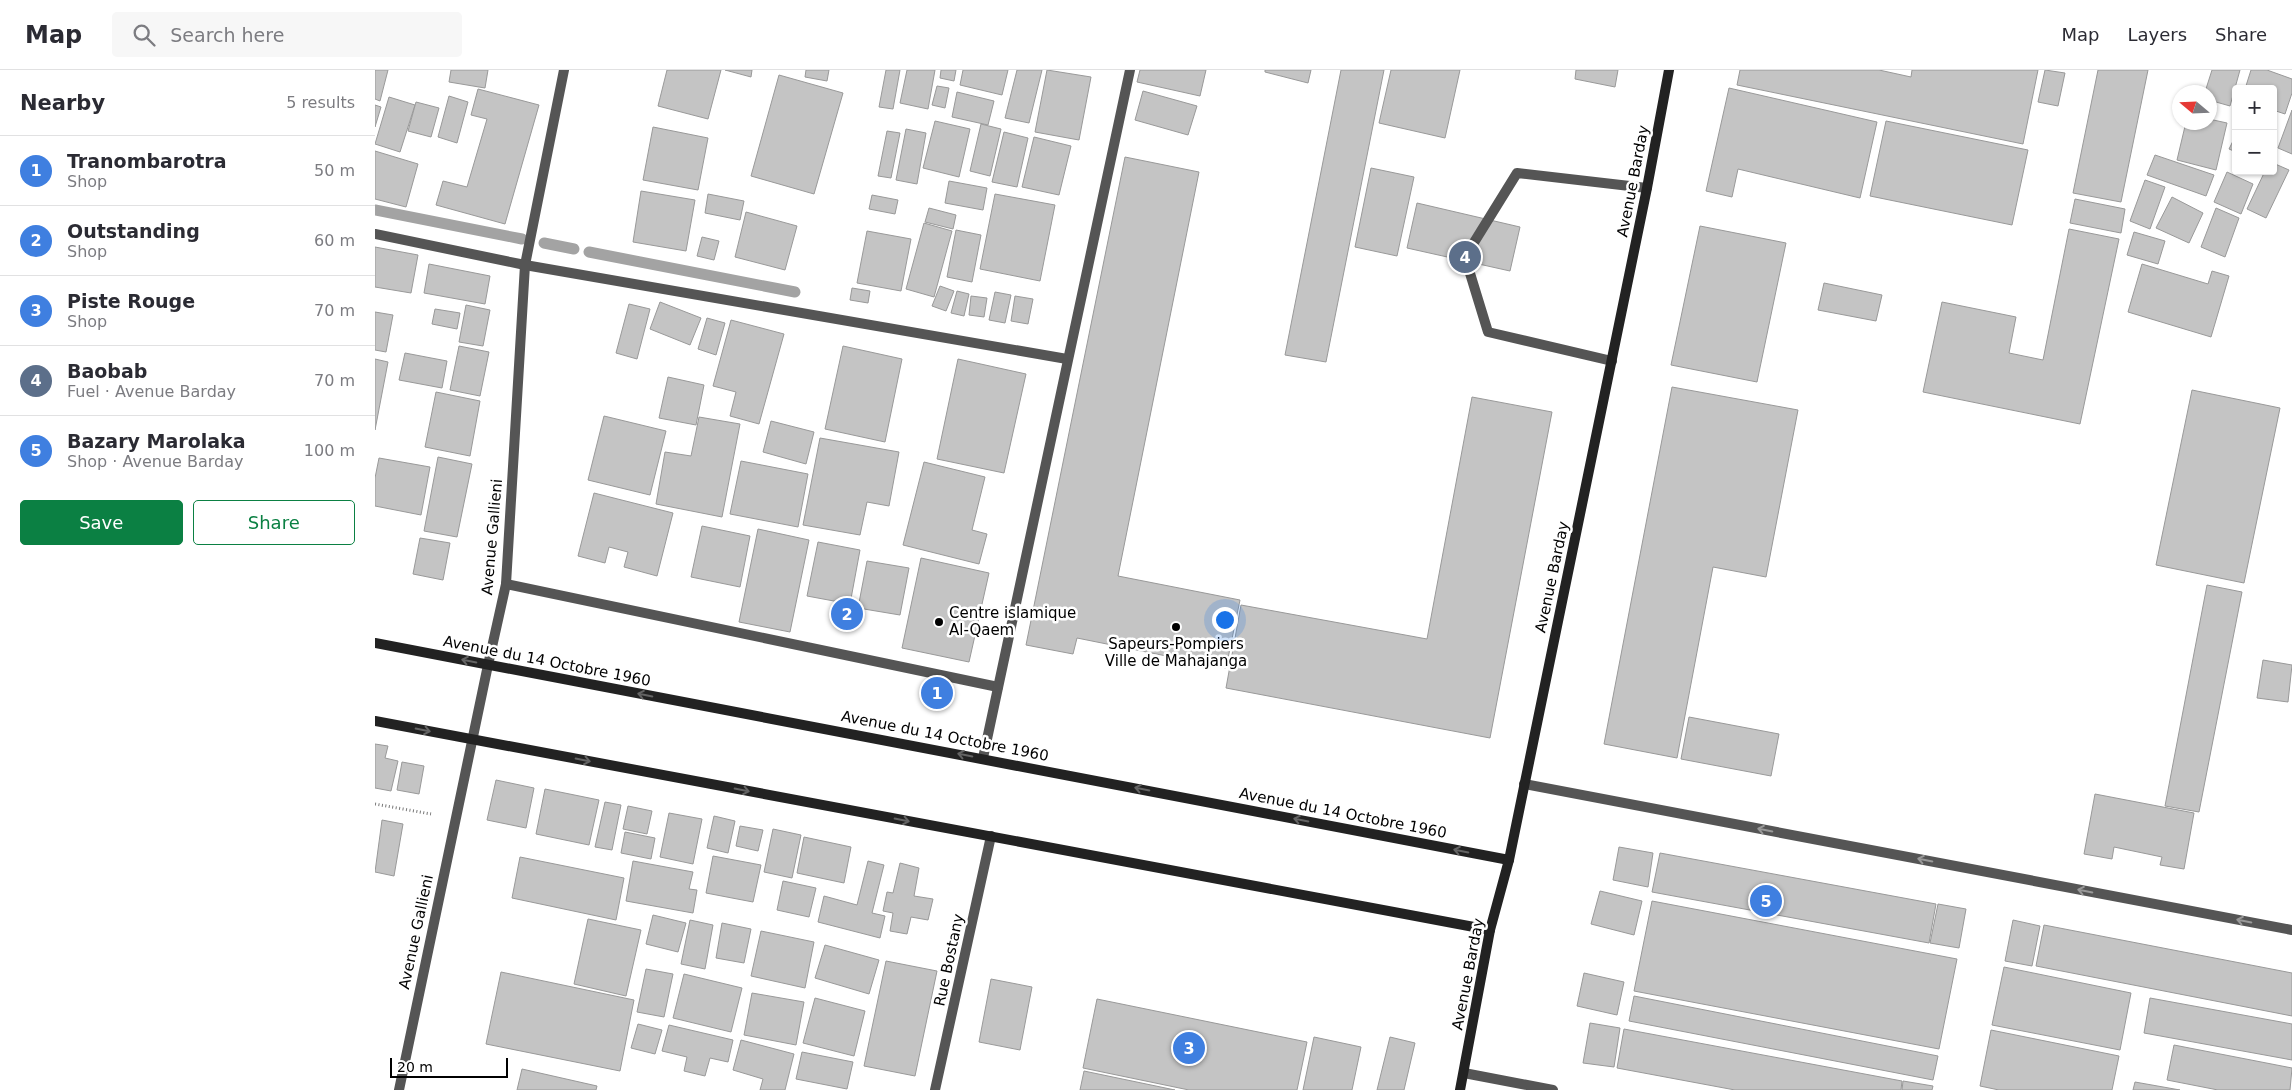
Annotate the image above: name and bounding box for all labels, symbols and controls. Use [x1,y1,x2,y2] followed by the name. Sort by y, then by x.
[112,12,462,57] search box
[25,21,82,49] text: Map
[130,21,158,49] icon: search
[170,24,284,46] text: Search here
[2061,24,2099,45] text: Map
[2127,24,2187,45] text: Layers
[2215,24,2267,45] text: Share
[2172,85,2217,130] north arrow
[2232,85,2277,175] map controls
[2232,85,2277,130] button: +
[20,91,105,115] text: Nearby
[286,93,355,112] text: 5 results
[1613,123,1653,238] street label: Avenue Barday
[2232,130,2277,175] button: −
[67,150,227,172] text: Tranombarotra
[30,161,42,180] text: 1
[314,161,355,180] text: 50 m
[67,172,107,191] text: Shop
[67,220,200,242] text: Outstanding
[30,231,42,250] text: 2
[314,231,355,250] text: 60 m
[1449,238,1481,276] pin: 4
[67,242,107,261] text: Shop
[67,290,195,312] text: Piste Rouge
[30,301,42,320] text: 3
[314,301,355,320] text: 70 m
[67,312,107,331] text: Shop
[67,360,147,382] text: Baobab
[30,371,42,390] text: 4
[314,371,355,390] text: 70 m
[67,382,236,401] text: Fuel · Avenue Barday
[67,430,246,452] text: Bazary Marolaka
[30,441,42,460] text: 5
[304,441,355,460] text: 100 m
[67,452,244,471] text: Shop · Avenue Barday
[478,478,506,596] street label: Avenue Gallieni
[20,500,183,545] button: Save
[193,500,355,545] button: Share
[1531,520,1573,634] street label: Avenue Barday
[831,595,863,633] pin: 2
[949,604,1076,639] place label: Centre islamique Al-Qaem
[1212,607,1238,633] your location
[933,616,945,628] marker: Centre islamique Al-Qaem
[1170,621,1182,633] marker: Sapeurs-Pompiers Ville de Mahajanga
[442,632,652,690] street label: Avenue du 14 Octobre 1960
[1105,635,1247,670] place label: Sapeurs-Pompiers Ville de Mahajanga
[461,656,477,666] one-way arrow
[921,674,953,712] pin: 1
[638,690,654,700] one-way arrow
[840,707,1050,765] street label: Avenue du 14 Octobre 1960
[415,726,431,735] one-way arrow
[958,750,974,759] one-way arrow
[574,756,590,765] one-way arrow
[1134,784,1150,793] one-way arrow
[1238,784,1448,842] street label: Avenue du 14 Octobre 1960
[734,785,750,795] one-way arrow
[894,815,910,825] one-way arrow
[1294,815,1310,824] one-way arrow
[1758,824,1774,834] one-way arrow
[1453,846,1469,855] one-way arrow
[1917,855,1933,865] one-way arrow
[395,873,437,991] street label: Avenue Gallieni
[1750,882,1782,920] pin: 5
[2077,885,2093,895] one-way arrow
[930,912,968,1008] street label: Rue Bostany
[1448,916,1488,1031] street label: Avenue Barday
[2237,916,2253,926] one-way arrow
[1173,1029,1205,1067] pin: 3
[390,1055,507,1078] scale bar
[397,1059,433,1075] text: 20 m

